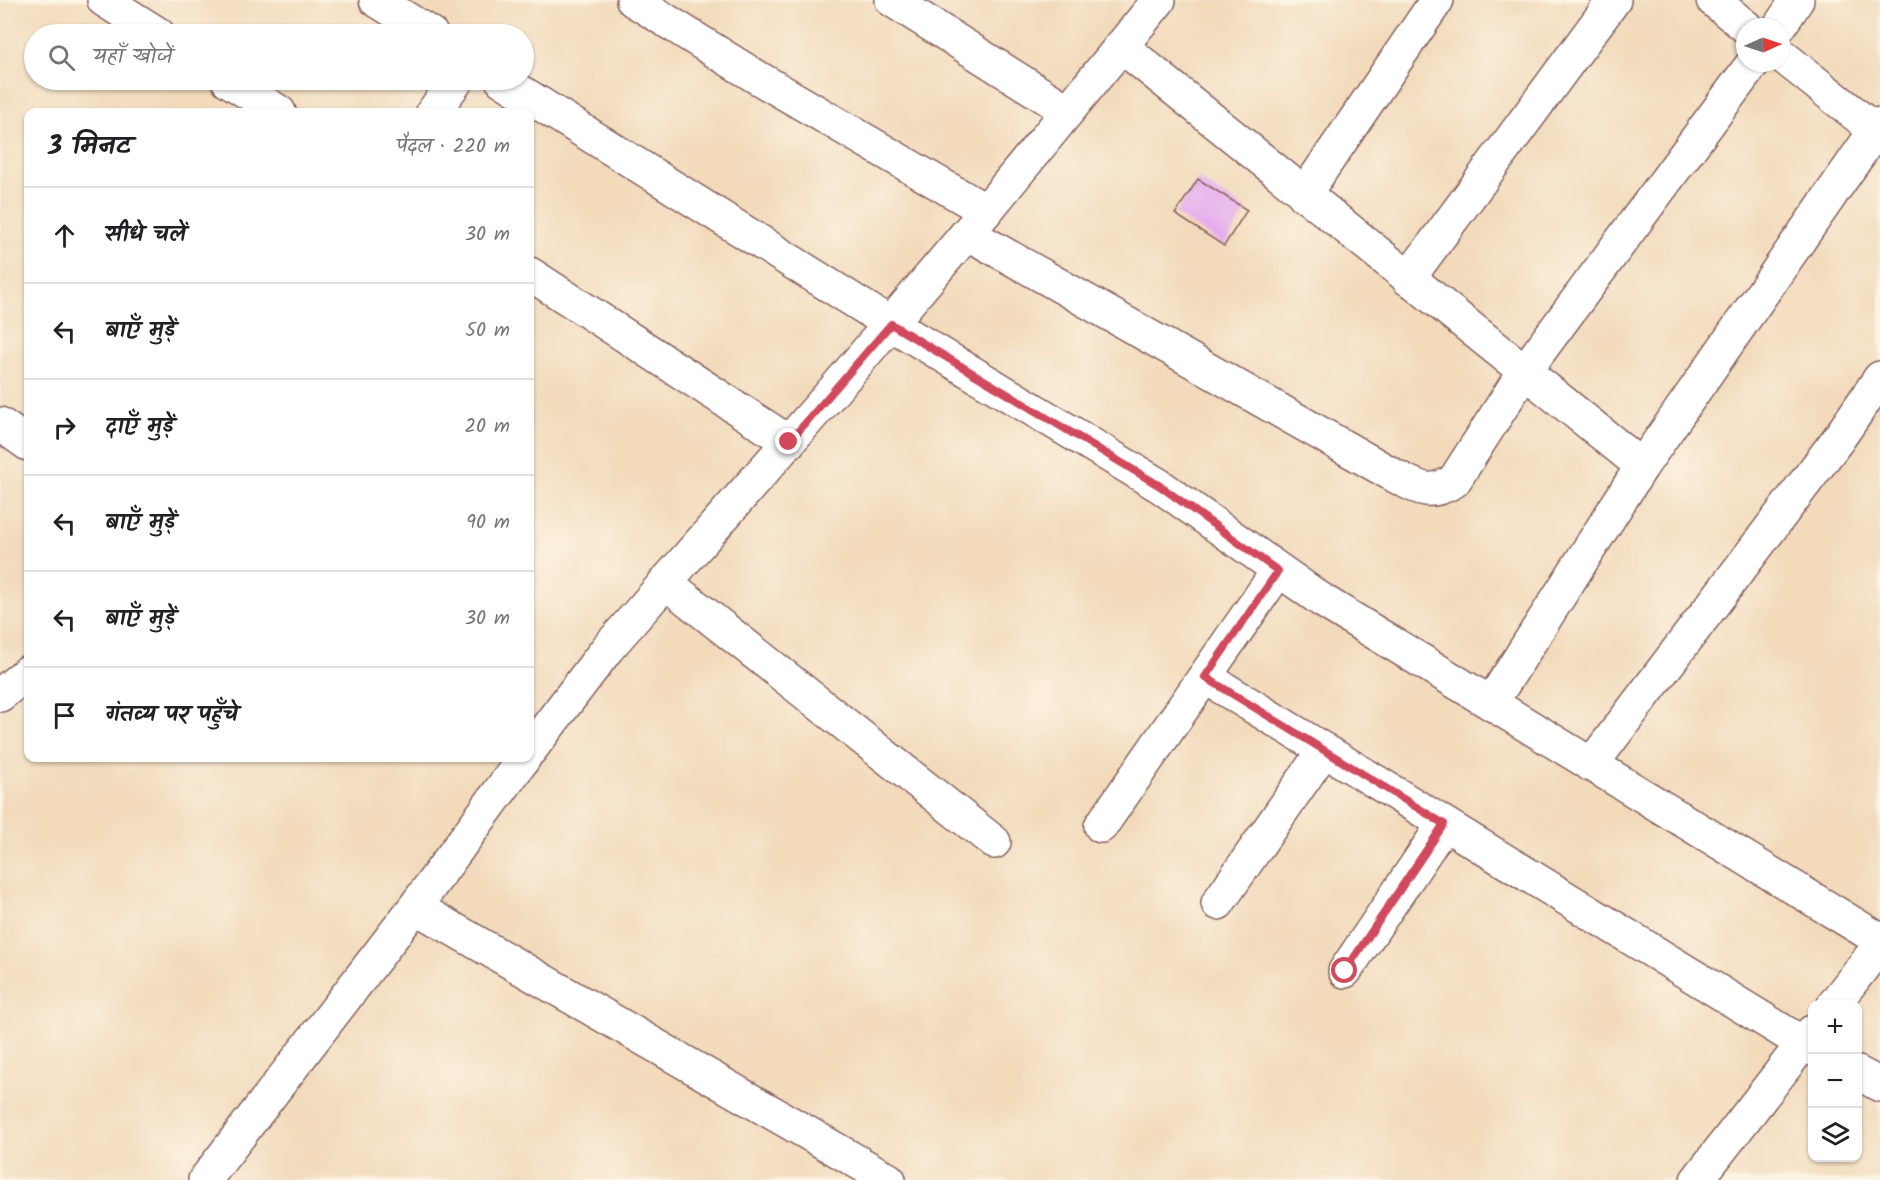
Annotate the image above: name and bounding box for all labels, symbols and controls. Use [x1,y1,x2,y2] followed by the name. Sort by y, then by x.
[1736,18,1790,72] north arrow
[24,24,534,90] search box
[93,40,172,75] text: यहाँ खोजें
[45,41,78,74] icon: search
[48,126,131,168] text: 3 मिनट
[397,131,510,163] text: पैदल · 220 m
[105,218,186,253] text: सीधे चलें
[48,219,81,252] icon: ahead
[465,219,510,251] text: 30 m
[105,314,176,349] text: बाएँ मुड़ें
[48,315,81,348] icon: left
[465,315,510,347] text: 50 m
[105,410,174,445] text: दाएँ मुड़ें
[48,411,81,444] icon: right
[464,411,510,443] text: 20 m
[775,428,801,454] route end
[105,506,176,541] text: बाएँ मुड़ें
[48,507,81,540] icon: left
[466,507,510,539] text: 90 m
[105,602,176,637] text: बाएँ मुड़ें
[48,603,81,636] icon: left
[465,603,510,635] text: 30 m
[105,698,238,733] text: गंतव्य पर पहुँचे
[48,699,81,732] icon: arrive
[1331,957,1357,983] route start
[1808,1000,1862,1162] map controls
[1808,1000,1862,1054] button: +
[1808,1054,1862,1108] button: −
[1808,1108,1862,1162] button: layers

